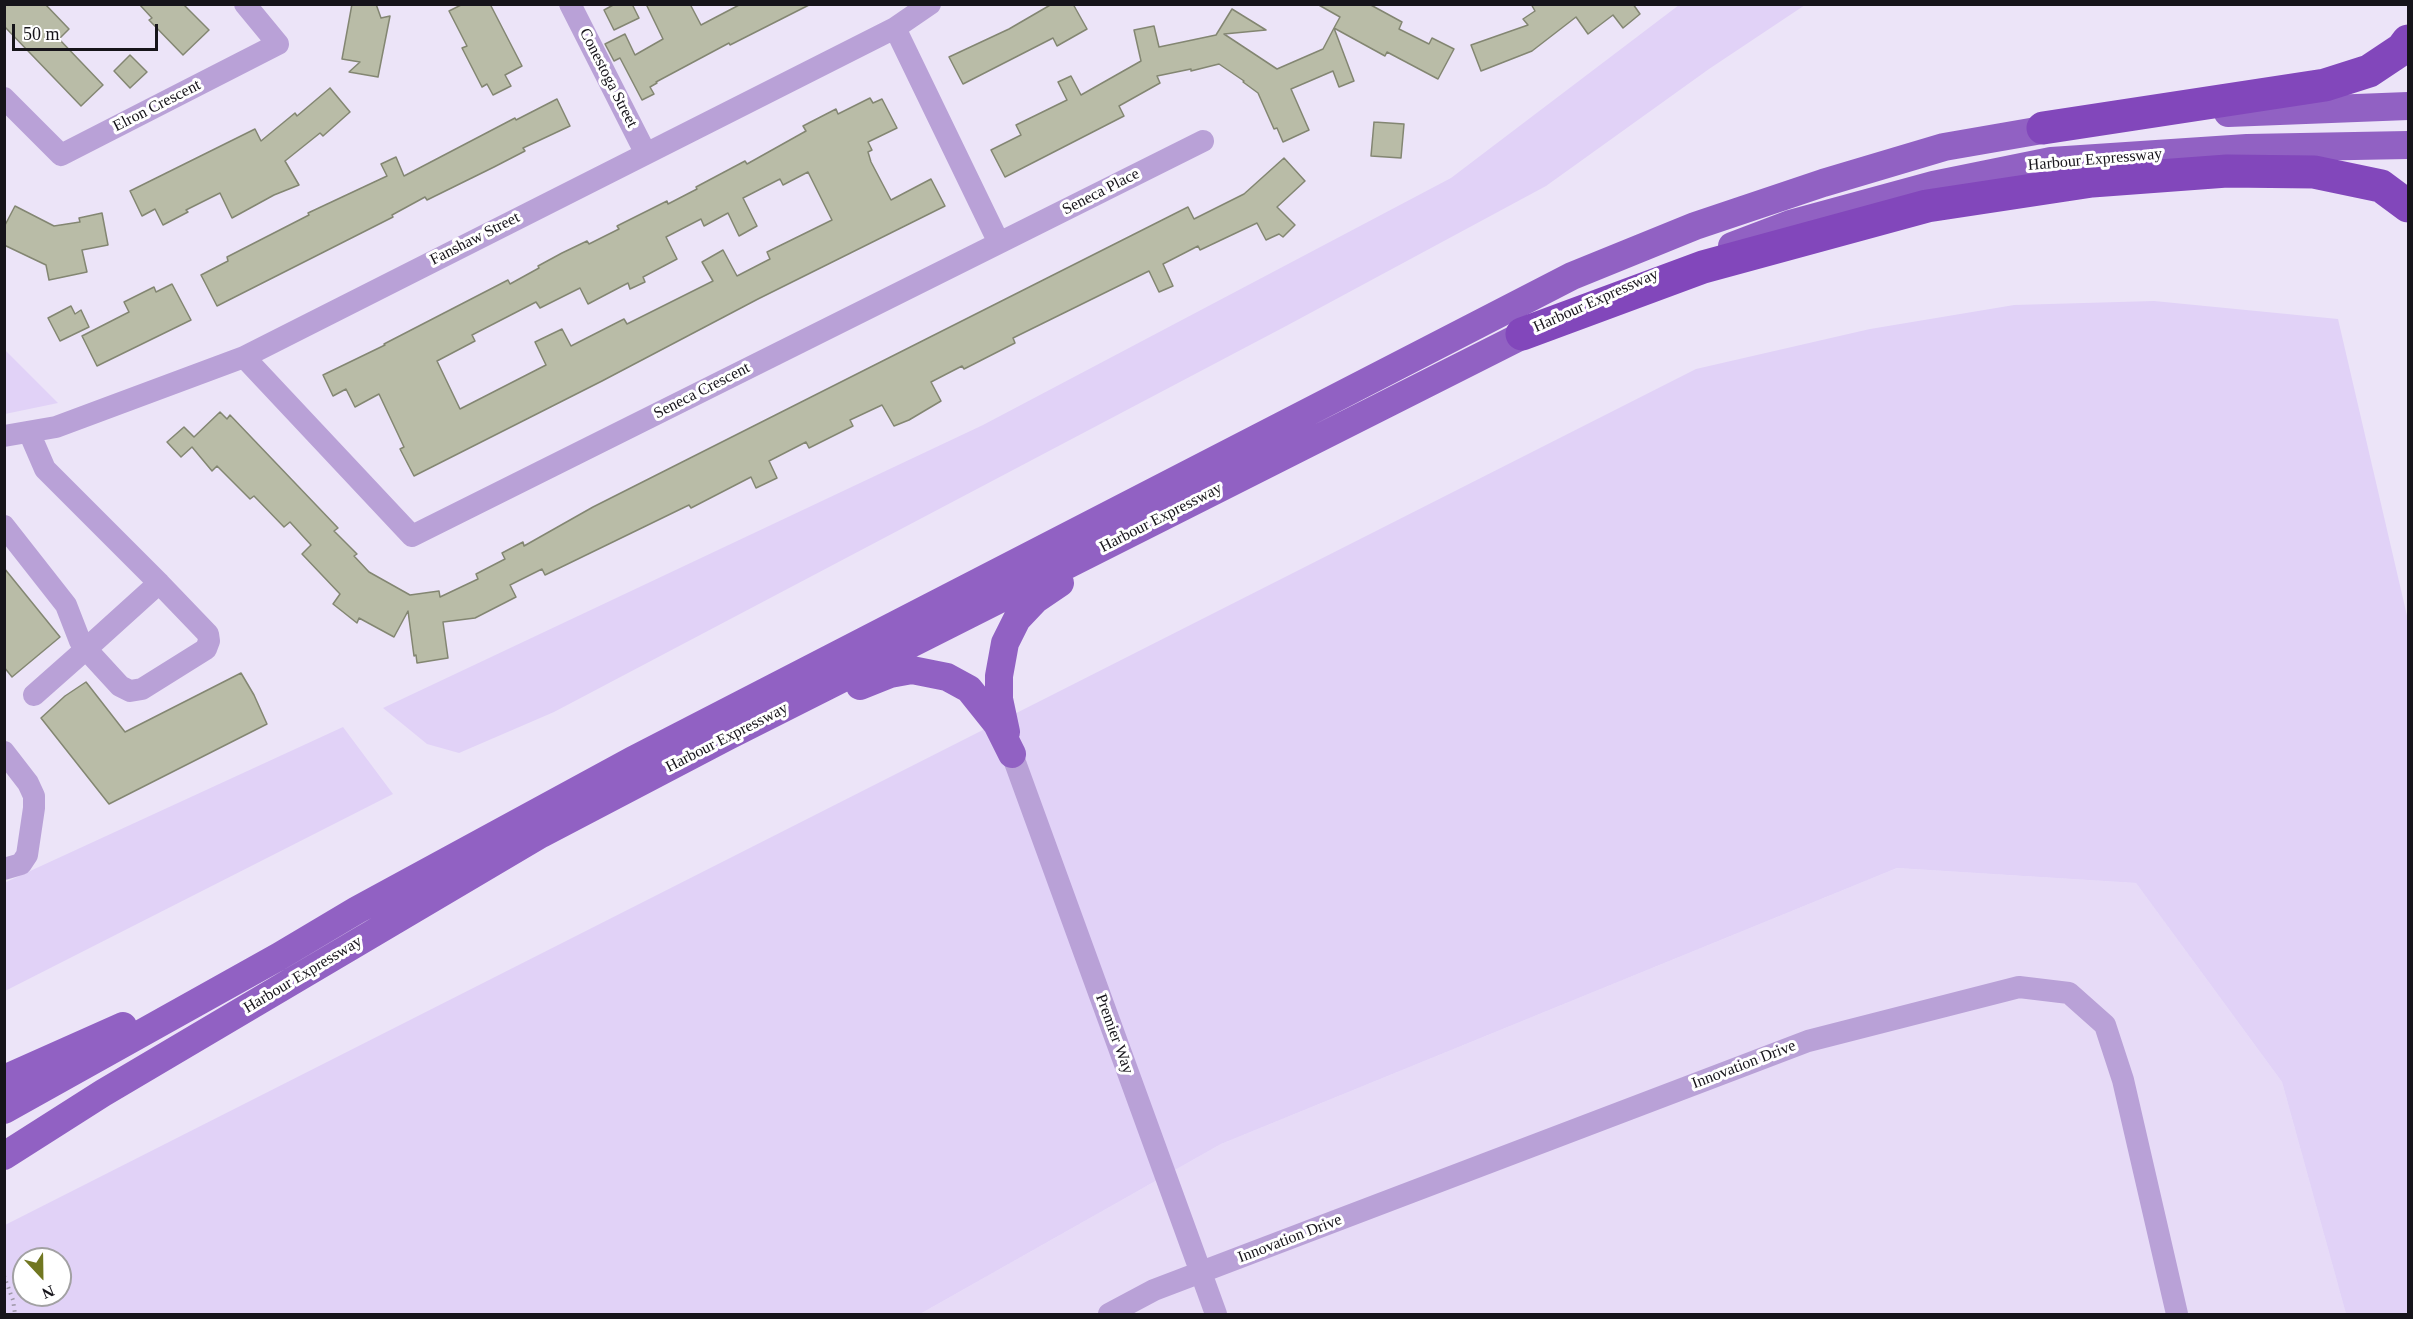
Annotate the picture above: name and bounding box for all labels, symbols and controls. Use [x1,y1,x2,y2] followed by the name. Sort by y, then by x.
[15,12,160,50] scale bar
[23,24,60,44] text: 50 m
[575,25,641,131] street label: Conestoga Street
[110,76,204,136] street label: Elron Crescent
[2027,145,2163,175] street label: Harbour Expressway
[1059,164,1143,220] street label: Seneca Place
[427,208,523,270] street label: Fanshaw Street
[1531,265,1661,337] street label: Harbour Expressway
[651,359,753,423] street label: Seneca Crescent
[1097,479,1225,557] street label: Harbour Expressway
[663,699,791,777] street label: Harbour Expressway
[240,932,366,1018] street label: Harbour Expressway
[1091,991,1137,1077] street label: Premier Way
[1689,1036,1799,1094] street label: Innovation Drive
[1235,1210,1345,1268] street label: Innovation Drive
[12,1247,72,1307] north arrow
[40,1282,57,1302] text: N

